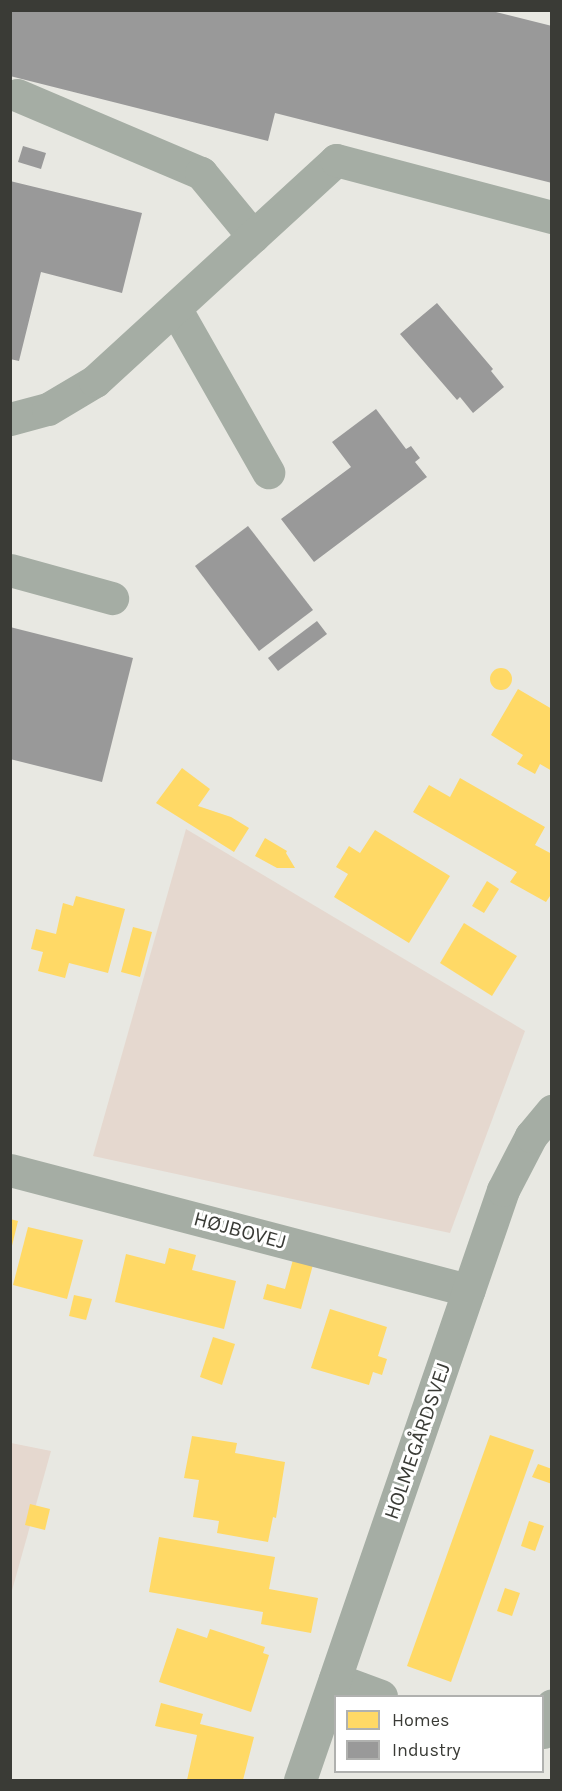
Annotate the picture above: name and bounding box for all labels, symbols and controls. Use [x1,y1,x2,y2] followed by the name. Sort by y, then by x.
[191,1206,289,1254] street label: HØJBOVEJ
[378,1359,456,1523] street label: HOLMEGÅRDSVEJ
[334,1695,544,1773] legend
[392,1709,449,1731] text: Homes
[392,1739,461,1761] text: Industry

